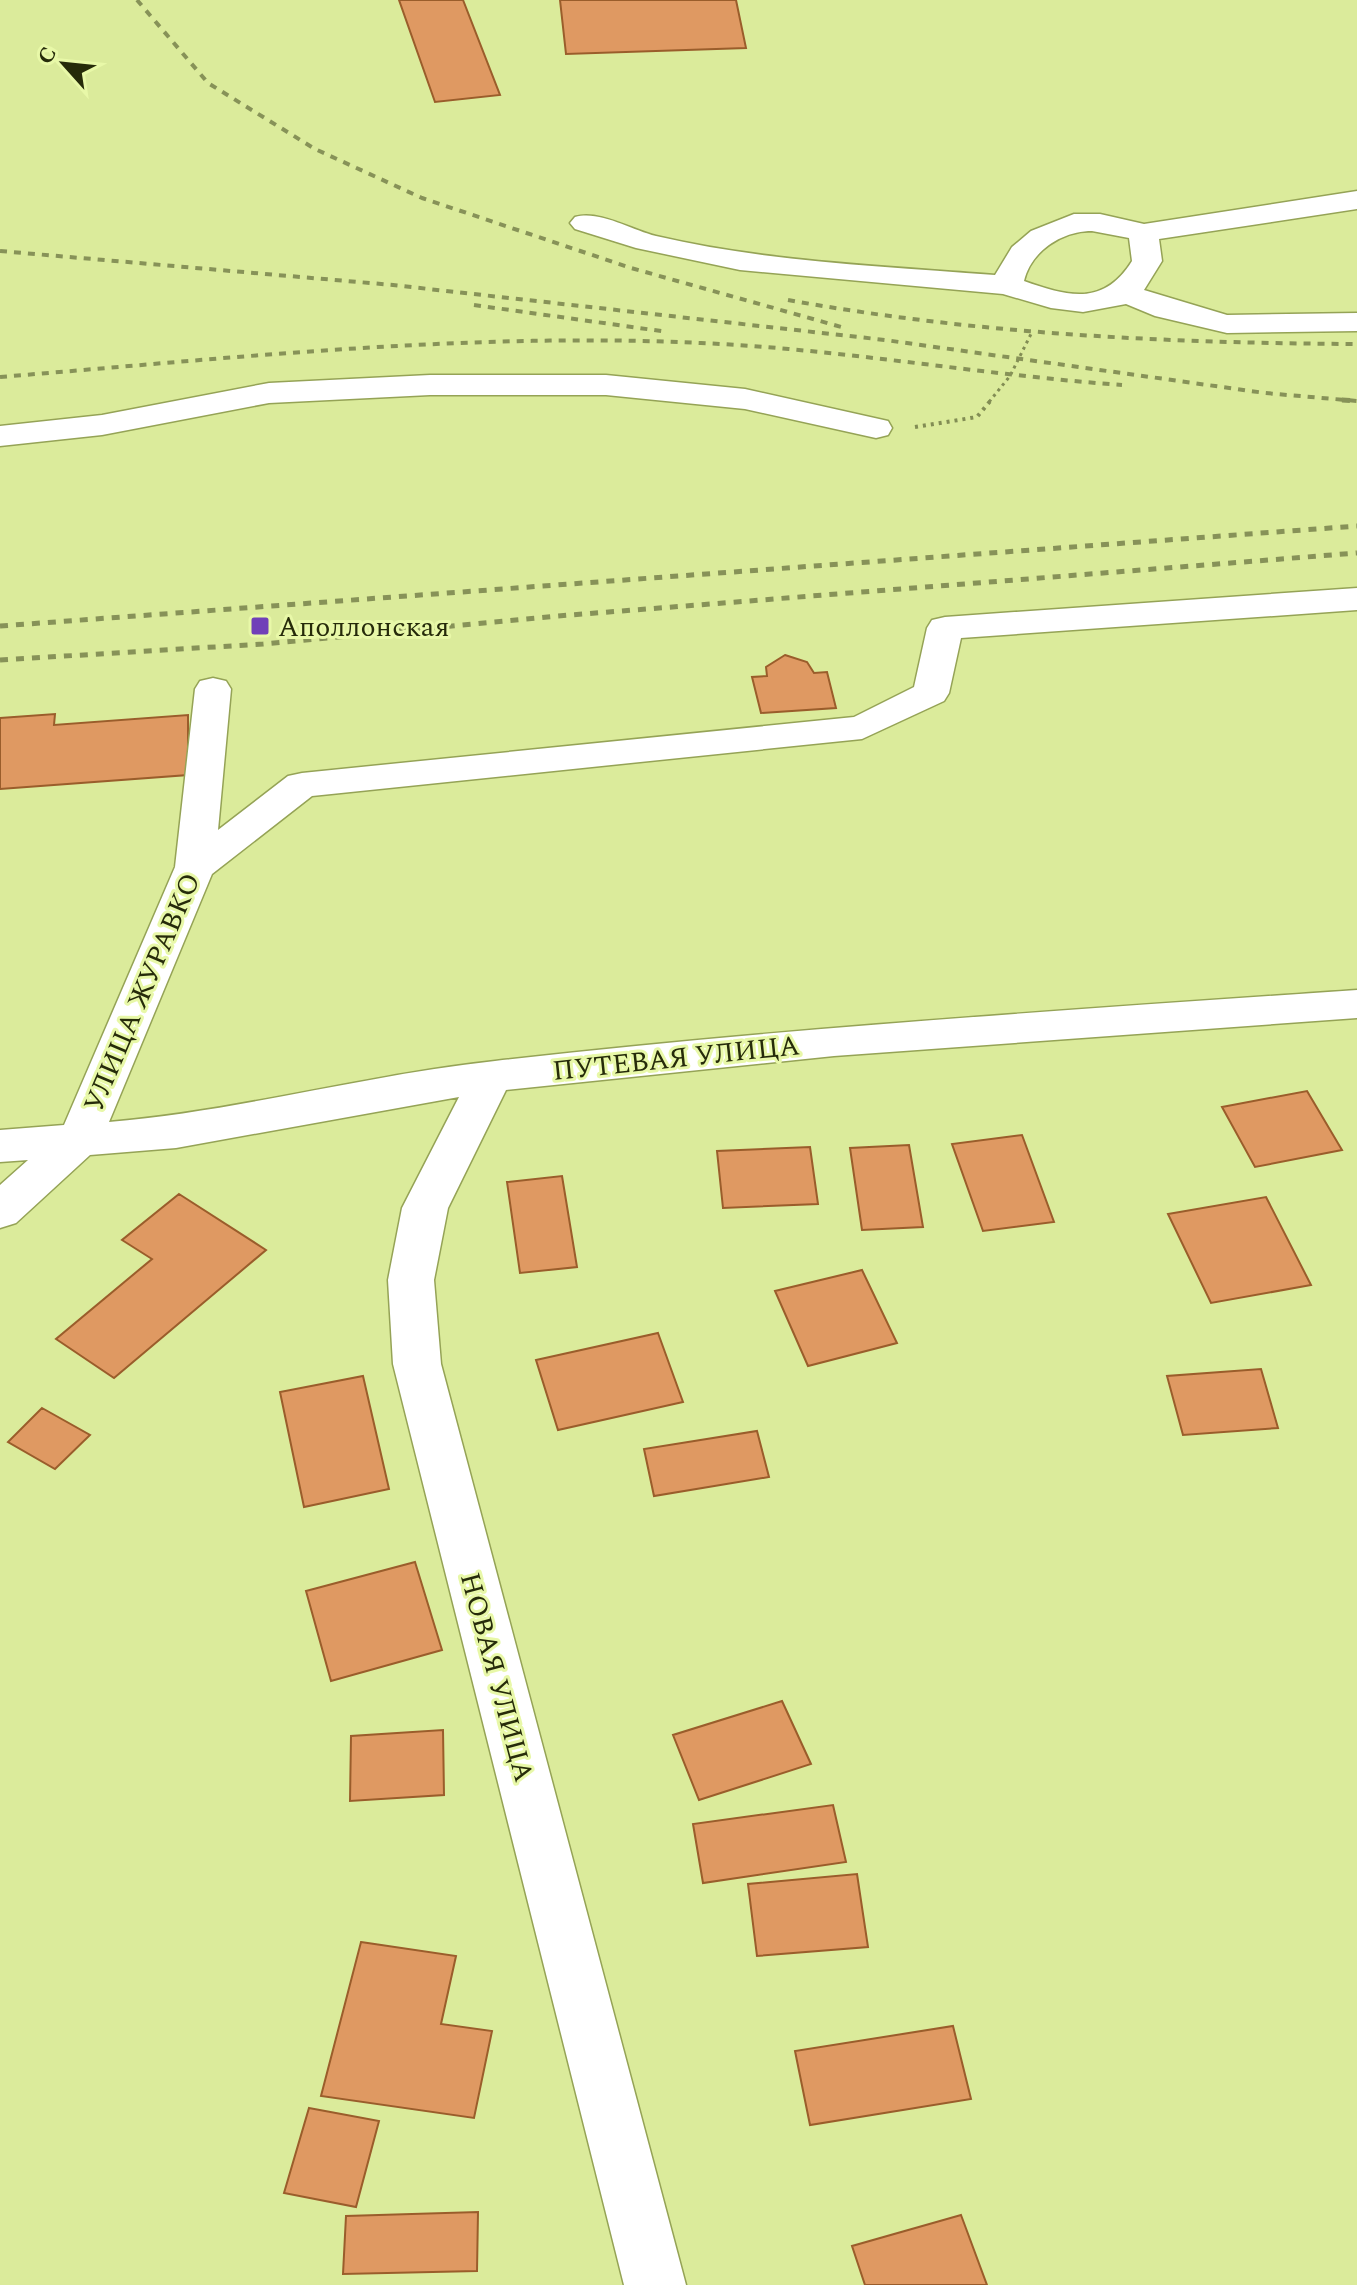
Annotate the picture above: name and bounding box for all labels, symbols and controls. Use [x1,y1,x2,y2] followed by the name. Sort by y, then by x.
[24,24,104,104] north arrow
[29,41,66,70] text: С
[278,606,449,649] place label: Аполлонская
[249,615,271,637] marker: Аполлонская
[73,866,212,1119] street label: УЛИЦА ЖУРАВКО
[550,1024,802,1093] street label: ПУТЕВАЯ УЛИЦА
[448,1568,545,1787] street label: НОВАЯ УЛИЦА

